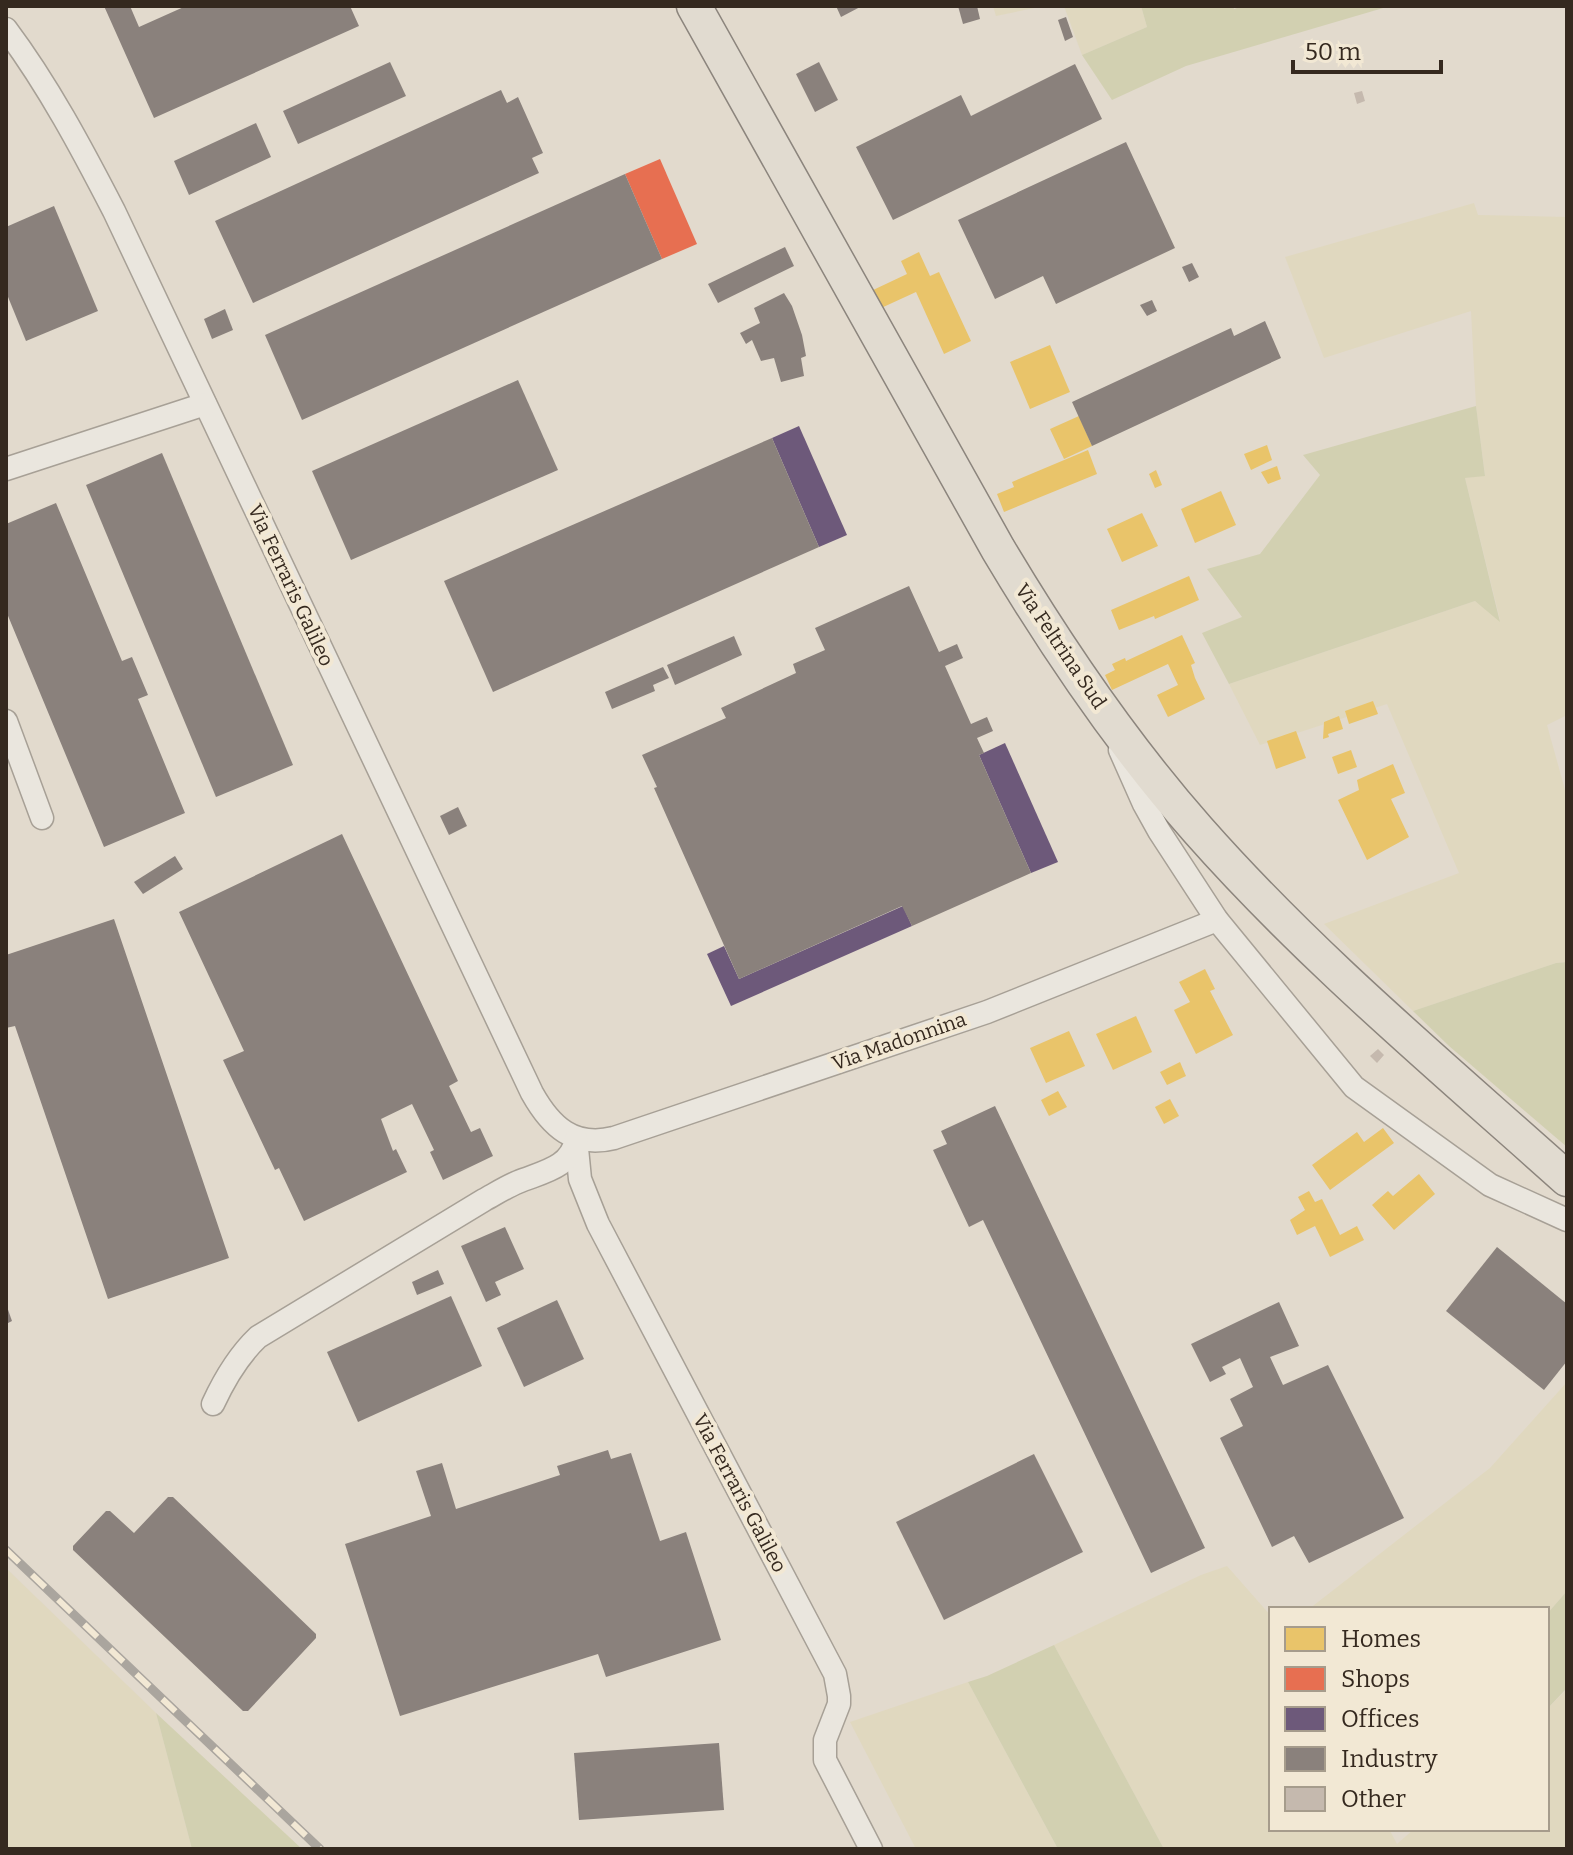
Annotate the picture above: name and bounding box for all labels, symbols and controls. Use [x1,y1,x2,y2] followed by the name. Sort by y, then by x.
[1293,24,1441,74] scale bar
[1305,38,1361,66] text: 50 m
[243,500,339,670] street label: Via Ferraris Galileo
[1010,579,1112,713] street label: Via Feltrina Sud
[829,1007,969,1075] street label: Via Madonnina
[688,1410,792,1576] street label: Via Ferraris Galileo
[1269,1607,1549,1831] legend
[1341,1625,1421,1653] text: Homes
[1341,1665,1410,1693] text: Shops
[1341,1705,1419,1733] text: Offices
[1341,1745,1438,1773] text: Industry
[1341,1785,1406,1813] text: Other

